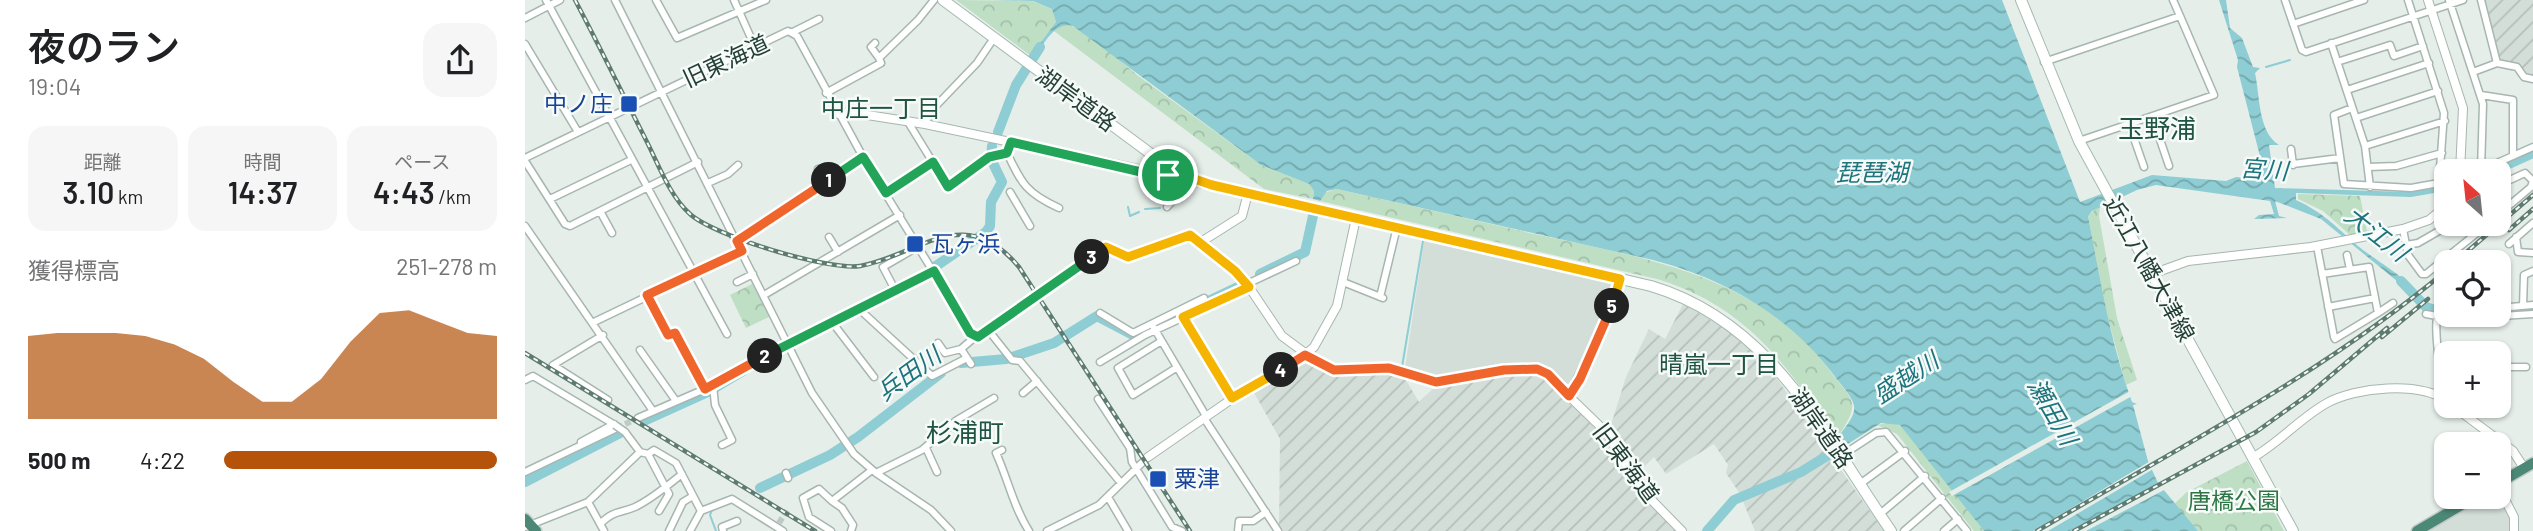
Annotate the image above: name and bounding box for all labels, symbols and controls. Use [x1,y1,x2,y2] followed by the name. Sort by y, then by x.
[28,23,180,69] text: 夜のラン
[423,23,497,97] button: share
[678,28,773,92] street label: 旧東海道
[1031,60,1122,137] street label: 湖岸道路
[28,72,82,100] text: 19:04
[544,89,613,117] place label: 中ノ庄
[821,93,941,122] district label: 中庄一丁目
[619,94,639,114] marker: 中ノ庄
[2118,112,2196,143] district label: 玉野浦
[1138,145,1198,205] pin
[84,150,122,173] text: 距離
[243,150,282,173] text: 時間
[394,150,450,173] text: ペース
[2239,152,2292,185] water label: 宮川
[1149,156,1187,194] icon: arrive
[1836,157,1912,186] water label: 琵琶湖
[2434,159,2511,236] north arrow
[2434,159,2511,509] map controls
[811,162,847,198] pin: 1
[825,168,832,191] text: 1
[62,174,114,210] text: 3.10
[228,174,297,210] text: 14:37
[373,174,435,210] text: 4:43
[114,185,143,208] text: km
[435,185,471,208] text: /km
[2099,191,2201,346] street label: 近江八幡大津線
[2340,199,2417,268] water label: 大江川
[931,229,1000,257] place label: 瓦ヶ浜
[905,234,925,254] marker: 瓦ヶ浜
[1075,240,1109,274] pin: 3
[1086,245,1097,268] text: 3
[2434,250,2511,327] button: locate
[396,252,497,280] text: 251–278 m
[28,256,120,284] text: 獲得標高
[1595,288,1629,324] pin: 5
[1606,294,1617,317] text: 5
[747,338,783,374] pin: 2
[870,338,948,406] water label: 兵田川
[2434,341,2511,418] button: +
[1867,343,1946,409] water label: 盛越川
[759,344,770,367] text: 2
[1659,349,1779,378] district label: 晴嵐一丁目
[1263,352,1299,388] pin: 4
[1275,358,1286,381] text: 4
[2023,373,2085,452] water label: 瀬田川
[1784,382,1860,473] street label: 湖岸道路
[926,416,1004,447] district label: 杉浦町
[1588,417,1666,508] street label: 旧東海道
[2434,432,2511,509] button: −
[28,446,90,474] text: 500 m
[140,446,185,474] text: 4:22
[1174,464,1220,492] place label: 粟津
[1148,469,1168,489] marker: 粟津
[2188,486,2280,514] park label: 唐橋公園

